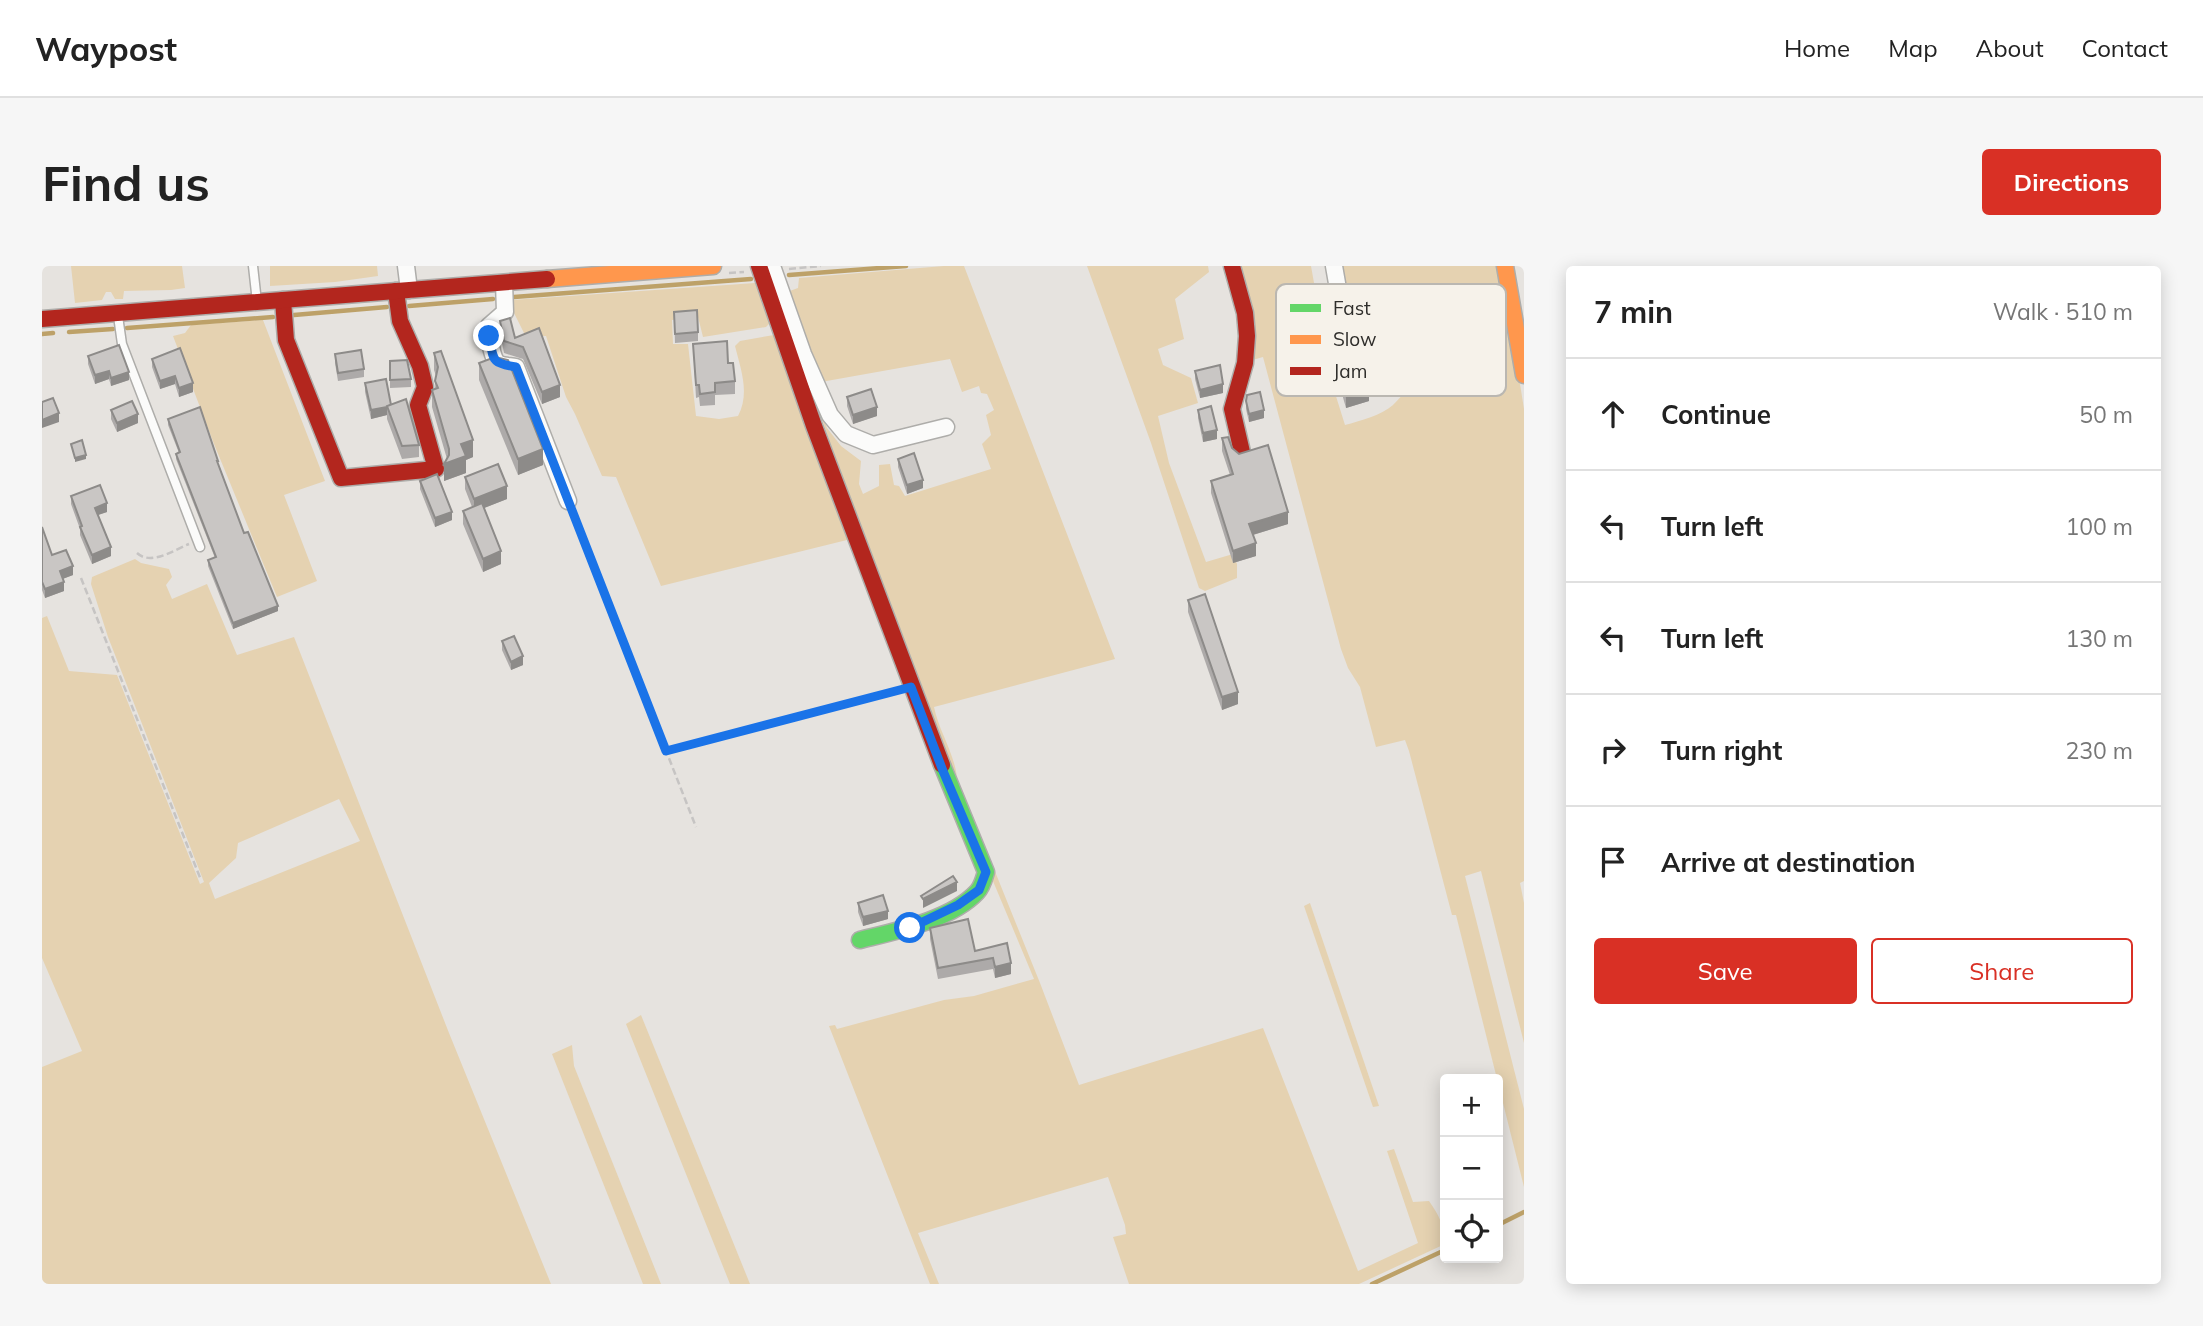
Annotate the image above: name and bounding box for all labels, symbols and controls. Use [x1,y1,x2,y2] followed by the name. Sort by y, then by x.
[35,28,177,69] text: Waypost
[1784,33,1850,63] text: Home
[1888,33,1938,63] text: Map
[1976,33,2044,63] text: About
[2082,33,2168,63] text: Contact
[1982,149,2161,215] button: Directions
[42,152,210,213] text: Find us
[1276,284,1506,396] legend
[1594,293,1673,331] text: 7 min
[1333,296,1371,320] text: Fast
[1993,297,2133,326] text: Walk · 510 m
[473,320,504,351] route end
[1333,327,1377,351] text: Slow
[1333,359,1367,383] text: Jam
[1594,395,1632,433] icon: ahead
[1661,398,1771,431] text: Continue
[2079,400,2133,429] text: 50 m
[1594,507,1632,545] icon: left
[1661,510,1763,543] text: Turn left
[2065,512,2133,541] text: 100 m
[1594,619,1632,657] icon: left
[1661,622,1763,655] text: Turn left
[2065,624,2133,653] text: 130 m
[1594,731,1632,769] icon: right
[1661,734,1782,767] text: Turn right
[2065,736,2133,765] text: 230 m
[1594,843,1632,881] icon: arrive
[1661,846,1916,879] text: Arrive at destination
[894,912,925,943] route start
[1594,938,1857,1004] button: Save
[1871,938,2133,1004] button: Share
[1440,1074,1503,1263] map controls
[1440,1074,1503,1137] button: +
[1440,1137,1503,1200] button: −
[1440,1200,1503,1263] button: locate

